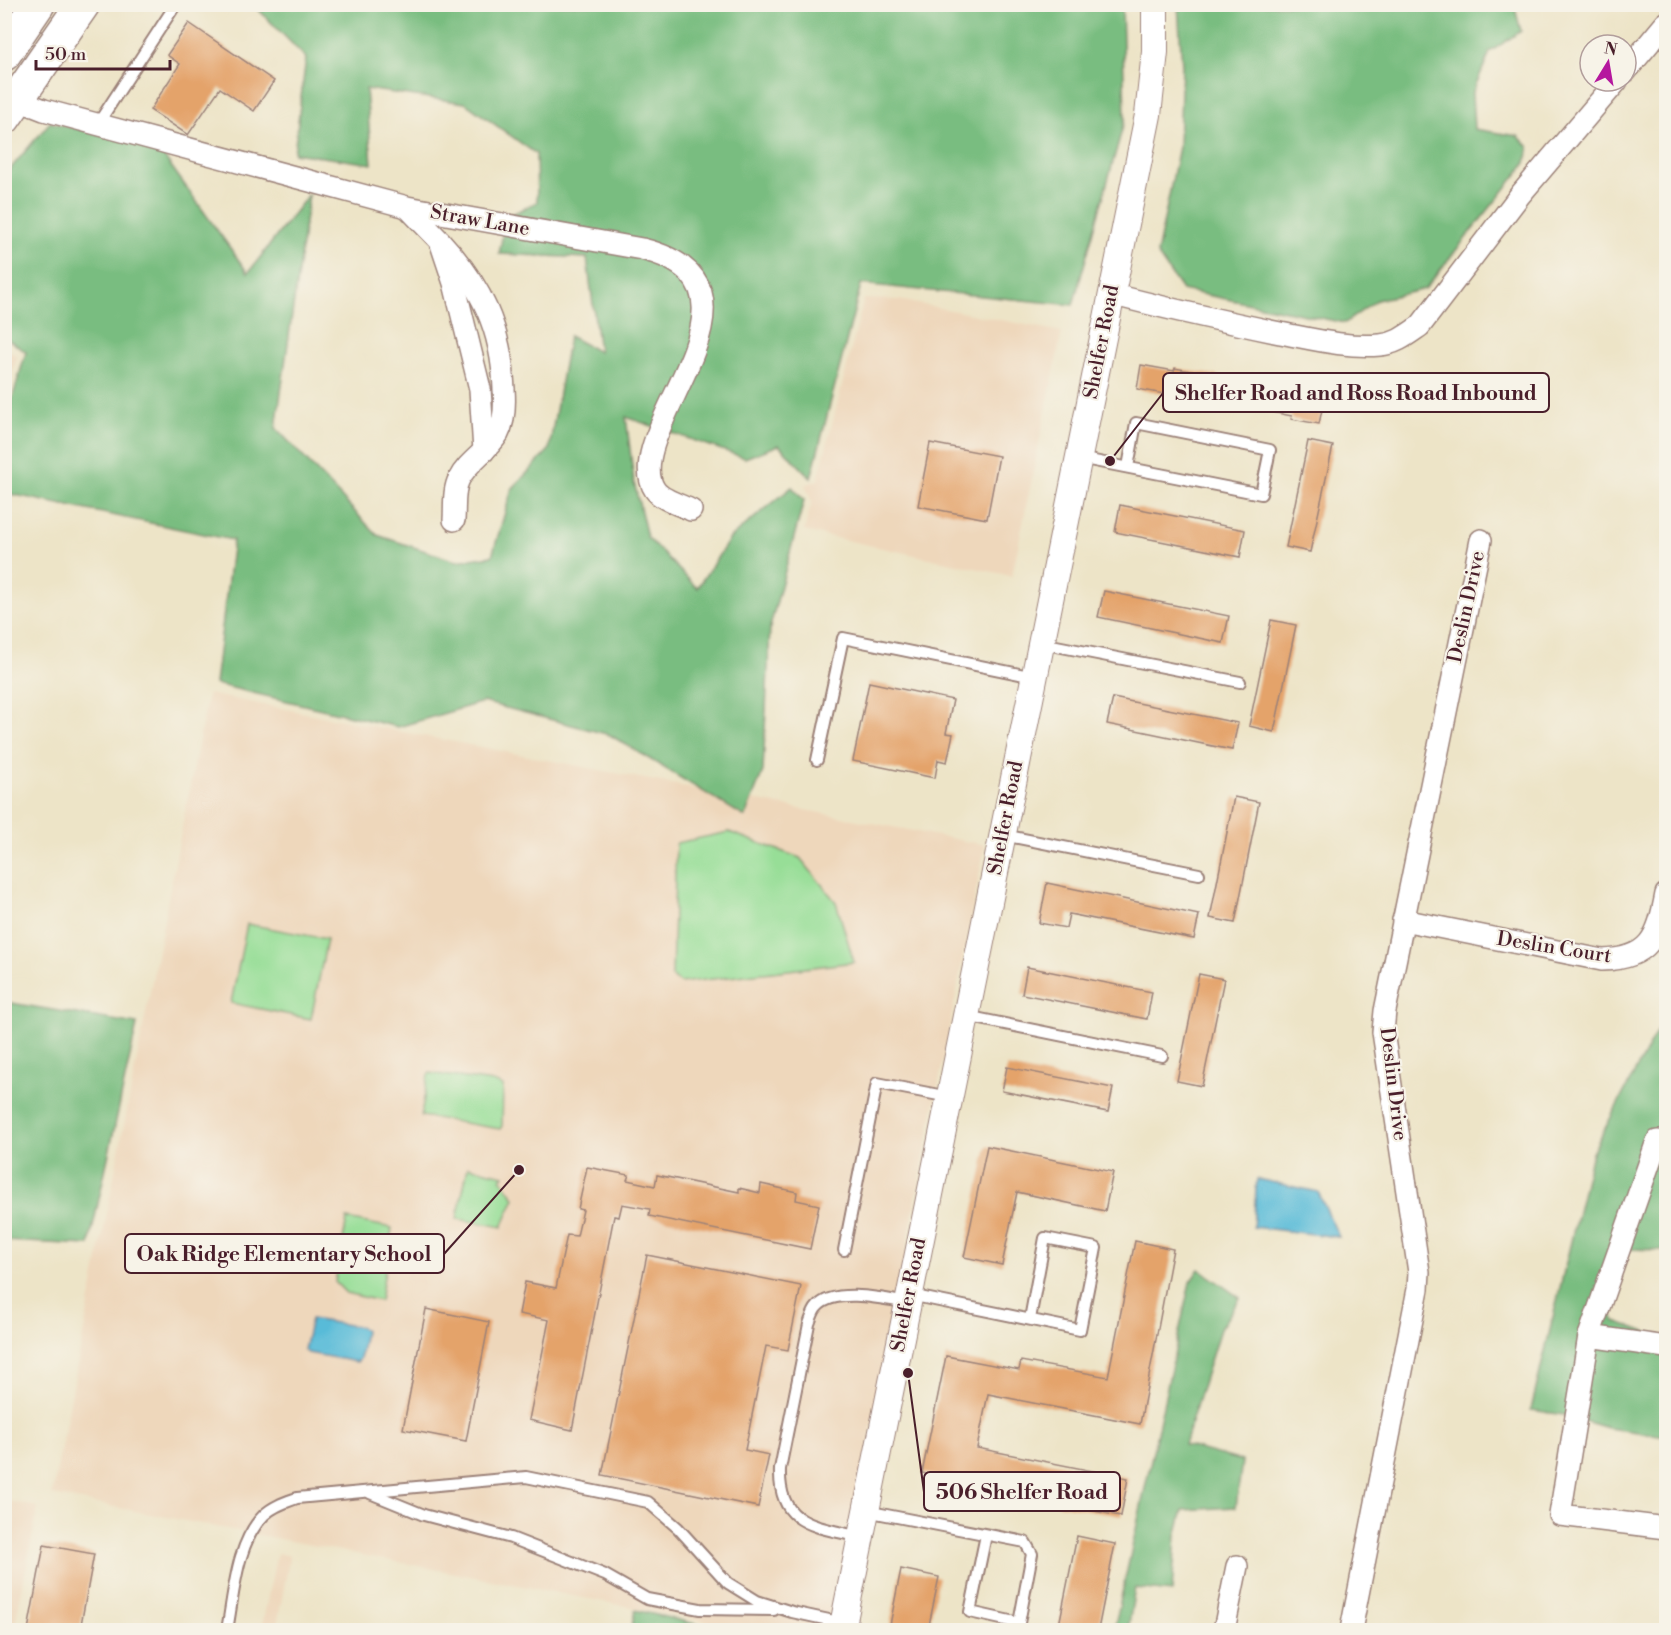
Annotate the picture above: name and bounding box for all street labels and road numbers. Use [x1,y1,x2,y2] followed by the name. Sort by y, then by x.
[428,200,532,242] street label: Straw Lane
[1079,282,1125,401] street label: Shelfer Road
[1443,549,1491,665] street label: Deslin Drive
[983,758,1029,877] street label: Shelfer Road
[1495,927,1613,969] street label: Deslin Court
[1374,1026,1412,1142] street label: Deslin Drive
[886,1235,932,1354] street label: Shelfer Road

